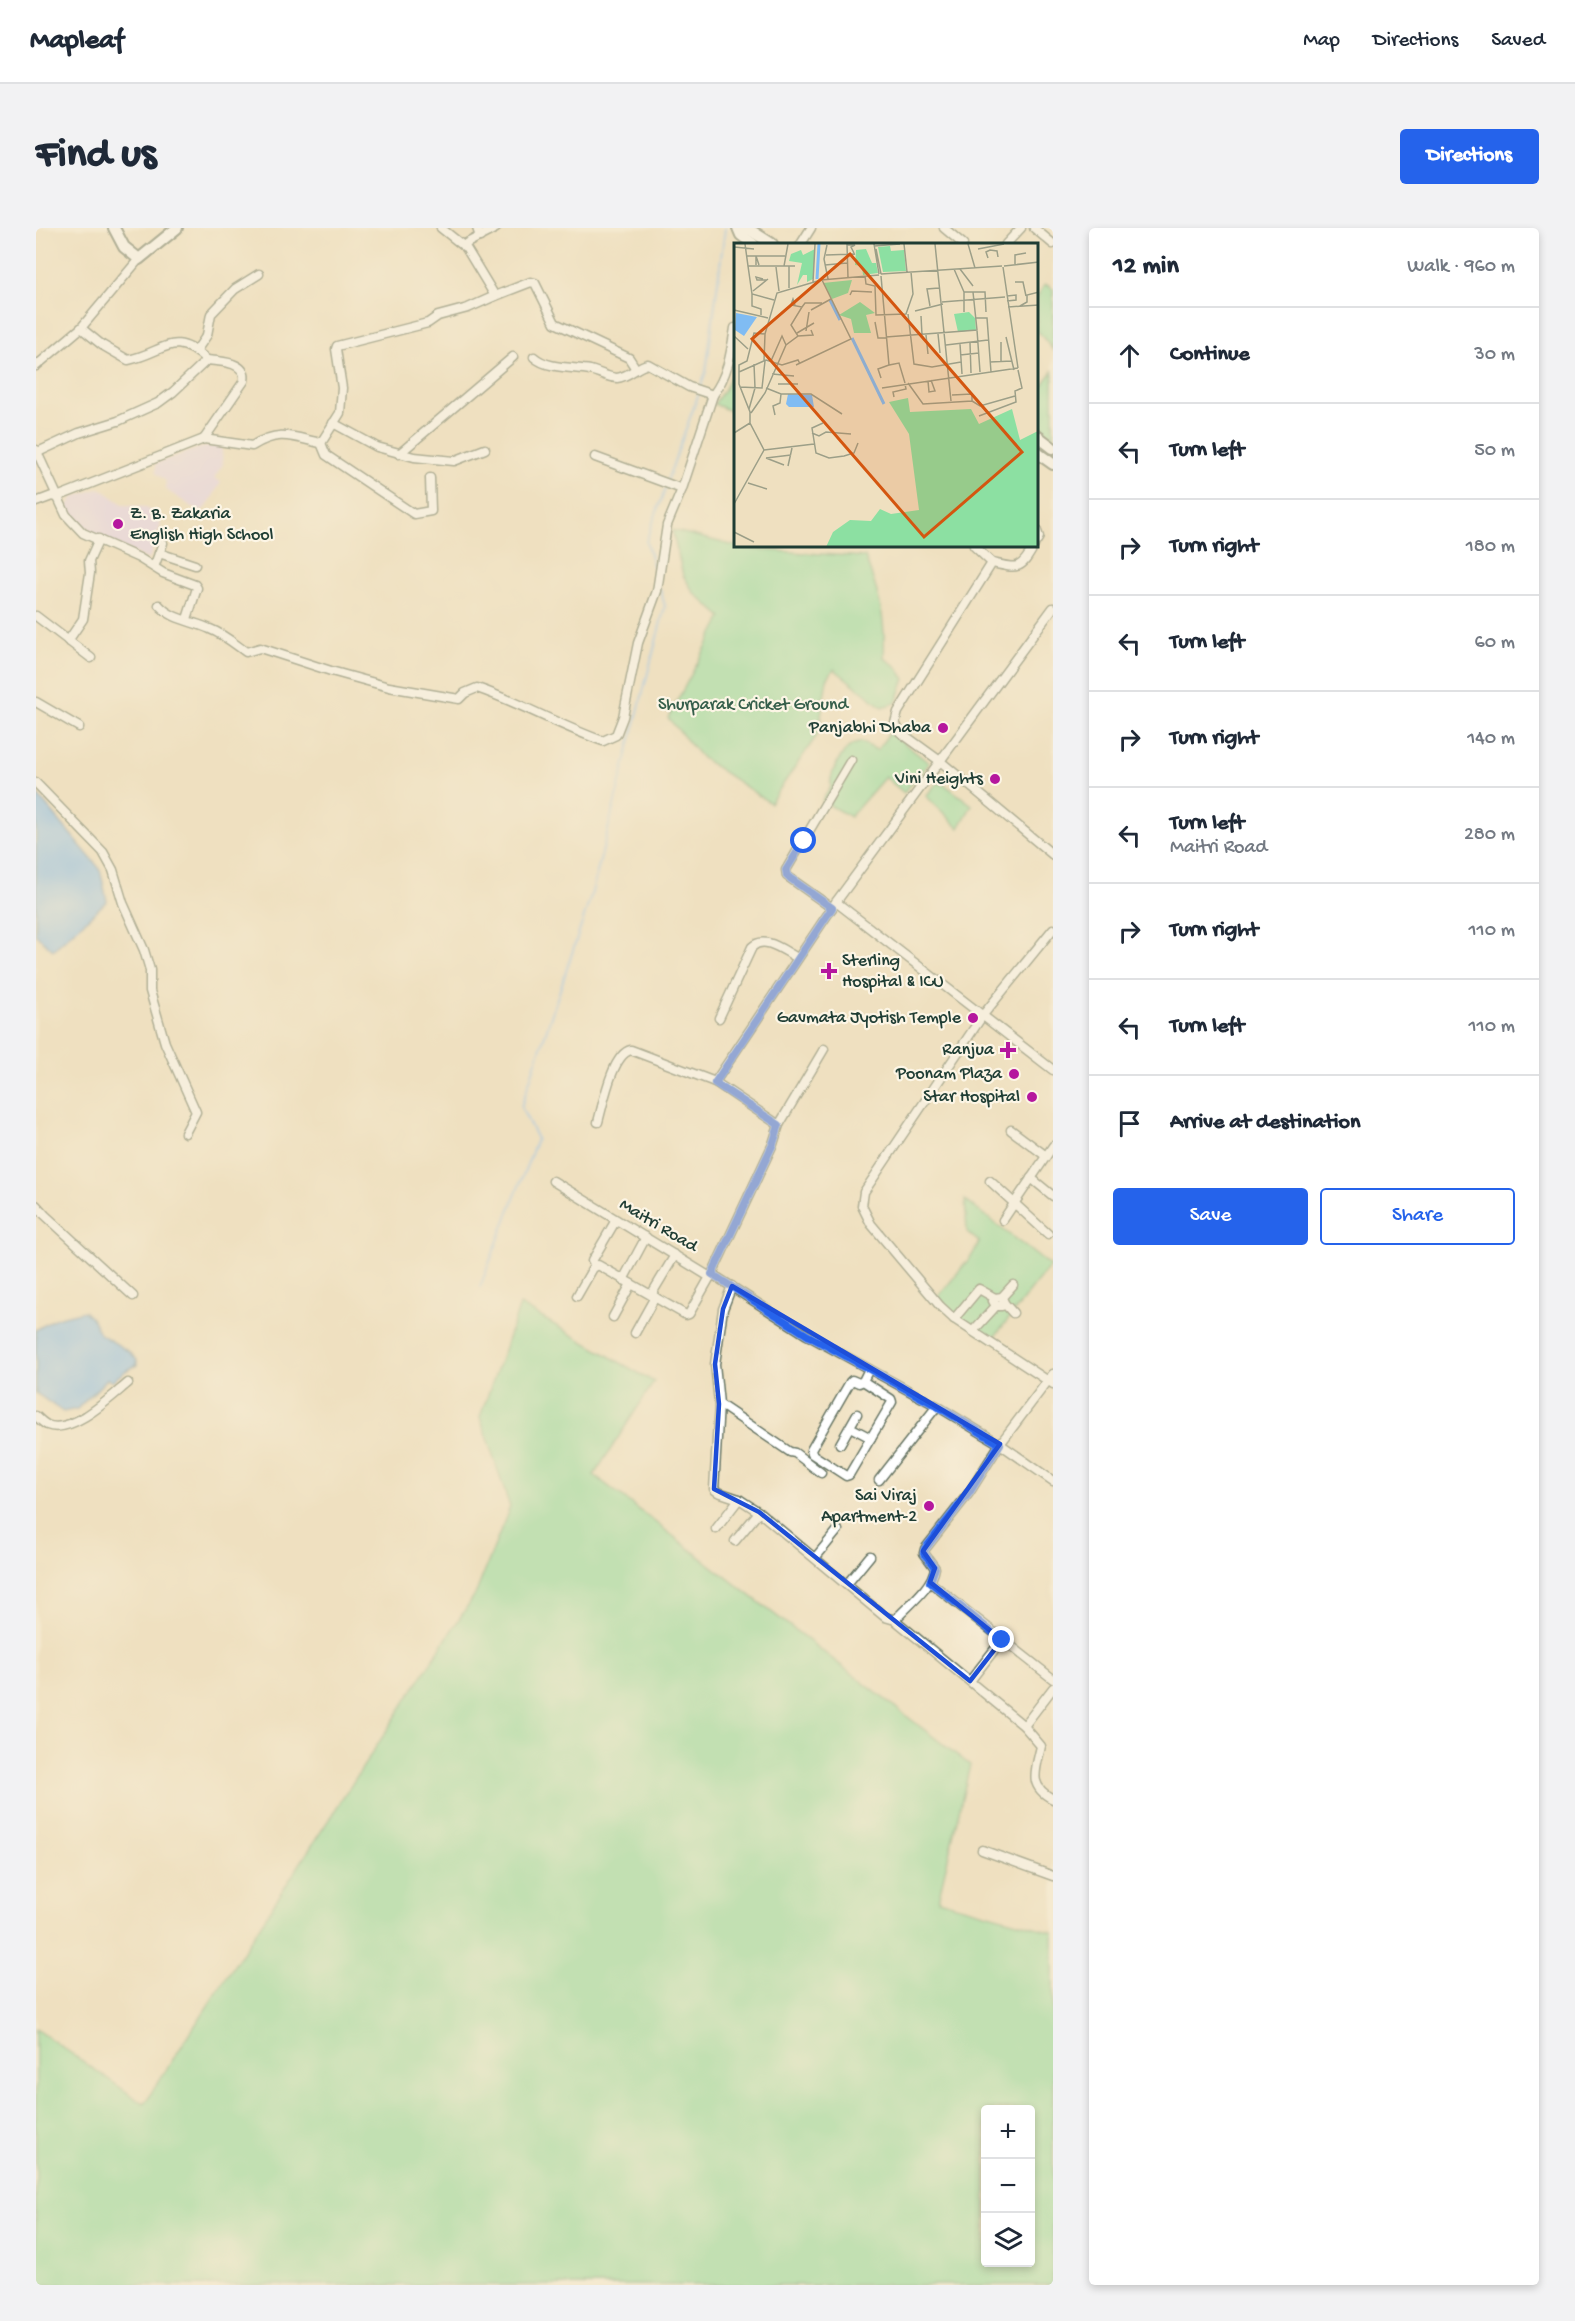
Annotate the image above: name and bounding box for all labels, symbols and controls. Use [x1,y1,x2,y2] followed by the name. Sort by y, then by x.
[30,25,124,58] text: Mapleaf
[1303,29,1340,54] text: Map
[1373,29,1458,54] text: Directions
[1491,29,1545,54] text: Saved
[1400,129,1539,184] button: Directions
[36,132,156,181] text: Find us
[734,243,1038,548] inset map
[1113,252,1179,283] text: 12 min
[1407,256,1515,279] text: Walk · 960 m
[1113,339,1146,372] icon: ahead
[1170,342,1250,368] text: Continue
[1474,344,1515,367] text: 30 m
[1113,435,1146,468] icon: left
[1170,438,1244,464] text: Turn left
[1474,440,1515,463] text: 50 m
[130,504,274,546] place label: Z. B. Zakaria English High School
[111,517,125,531] marker: Z. B. Zakaria English High School
[1113,531,1146,564] icon: right
[1170,534,1258,560] text: Turn right
[1466,536,1515,559] text: 180 m
[1113,627,1146,660] icon: left
[1170,630,1244,656] text: Turn left
[1475,632,1515,655] text: 60 m
[658,695,849,716] park label: Shurparak Cricket Ground
[808,718,932,739] place label: Panjabhi Dhaba
[936,721,950,735] marker: Panjabhi Dhaba
[1113,723,1146,756] icon: right
[1170,726,1258,752] text: Turn right
[1467,728,1515,751] text: 140 m
[894,769,984,790] place label: Vini Heights
[988,772,1002,786] marker: Vini Heights
[1170,811,1244,837] text: Turn left
[1113,819,1146,852] icon: left
[1464,824,1515,847] text: 280 m
[790,827,816,853] route start
[1170,837,1267,860] text: Maitri Road
[1113,915,1146,948] icon: right
[1170,918,1258,944] text: Turn right
[1469,920,1515,943] text: 110 m
[842,951,944,993] place label: Sterling Hospital & ICU
[820,962,838,980] marker: Sterling Hospital & ICU
[777,1008,962,1029] place label: Gavmata Jyotish Temple
[966,1011,980,1025] marker: Gavmata Jyotish Temple
[1113,1011,1146,1044] icon: left
[1170,1014,1244,1040] text: Turn left
[1469,1016,1515,1039] text: 110 m
[942,1040,995,1061] place label: Ranjua
[999,1041,1017,1059] marker: Ranjua
[895,1064,1003,1085] place label: Poonam Plaza
[1007,1067,1021,1081] marker: Poonam Plaza
[923,1087,1020,1108] place label: Star Hospital
[1025,1090,1039,1104] marker: Star Hospital
[1113,1107,1146,1140] icon: arrive
[1170,1110,1360,1136] text: Arrive at destination
[1113,1188,1308,1245] button: Save
[1320,1188,1515,1245] button: Share
[615,1194,702,1258] street label: Maitri Road
[821,1486,917,1528] place label: Sai Viraj Apartment-2
[922,1499,936,1513] marker: Sai Viraj Apartment-2
[988,1626,1014,1652] route end
[981,2105,1035,2267] map controls
[981,2105,1035,2159] button: +
[981,2159,1035,2213] button: −
[981,2213,1035,2267] button: layers

